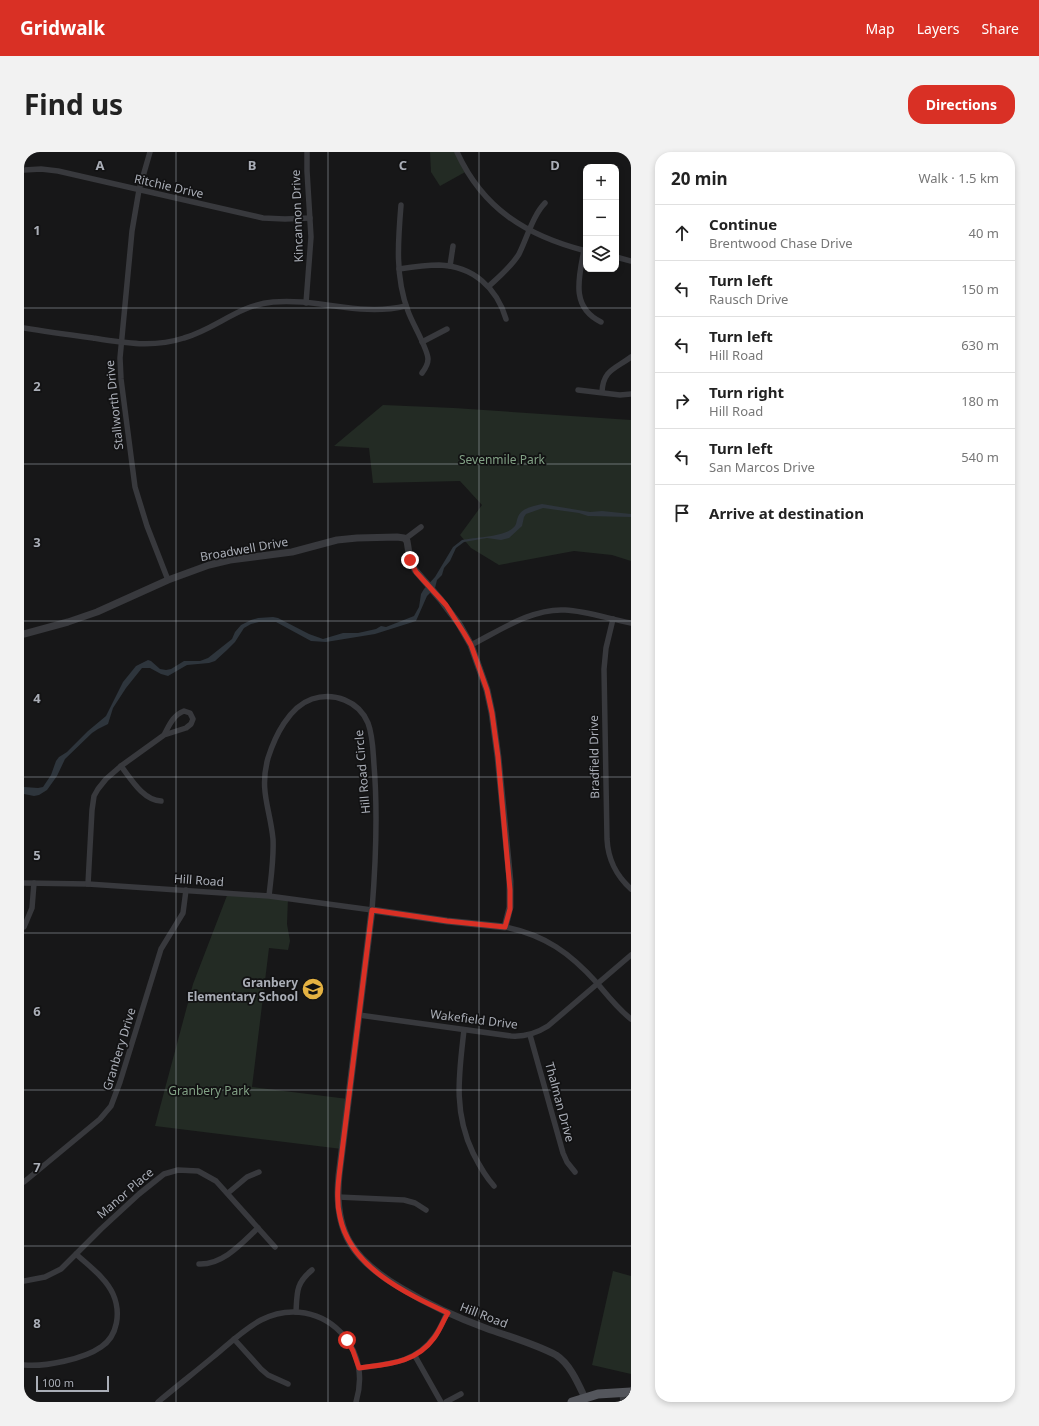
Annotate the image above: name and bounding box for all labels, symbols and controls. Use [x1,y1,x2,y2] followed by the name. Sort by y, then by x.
[20,15,105,41] text: Gridwalk
[866,19,895,38] text: Map
[917,19,959,38] text: Layers
[981,19,1019,38] text: Share
[24,85,123,123] text: Find us
[908,85,1015,124] button: Directions
[96,156,105,174] text: A
[248,156,256,174] text: B
[399,156,407,174] text: C
[550,156,560,174] text: D
[583,164,619,272] map controls
[583,164,619,200] button: +
[671,167,728,190] text: 20 min
[287,169,307,263] street label: Kincannon Drive
[919,169,999,187] text: Walk · 1.5 km
[133,170,206,202] street label: Ritchie Drive
[583,200,619,236] button: −
[709,214,777,234] text: Continue
[33,221,41,239] text: 1
[671,222,693,244] icon: ahead
[969,224,999,242] text: 40 m
[709,234,853,252] text: Brentwood Chase Drive
[583,236,619,272] button: layers
[709,270,773,290] text: Turn left
[671,278,693,300] icon: left
[961,280,999,298] text: 150 m
[709,290,788,308] text: Rausch Drive
[709,326,773,346] text: Turn left
[671,334,693,356] icon: left
[961,336,999,354] text: 630 m
[709,346,763,364] text: Hill Road
[101,359,127,451] street label: Stallworth Drive
[33,377,41,395] text: 2
[709,382,784,402] text: Turn right
[671,390,693,412] icon: right
[961,392,999,410] text: 180 m
[709,402,763,420] text: Hill Road
[709,438,773,458] text: Turn left
[671,446,693,468] icon: left
[961,448,999,466] text: 540 m
[459,451,546,468] park label: Sevenmile Park
[709,458,815,476] text: San Marcos Drive
[671,502,693,524] icon: arrive
[709,503,864,523] text: Arrive at destination
[33,533,41,551] text: 3
[199,533,290,565] street label: Broadwell Drive
[401,551,419,569] route end
[33,689,41,707] text: 4
[585,715,603,799] street label: Bradfield Drive
[350,729,374,815] street label: Hill Road Circle
[33,846,41,864] text: 5
[173,870,225,890] street label: Hill Road
[187,974,298,1005] place label: Granbery Elementary School
[300,976,326,1002] school or university icon: Granbery Elementary School
[33,1002,41,1020] text: 6
[98,1005,140,1092] street label: Granbery Drive
[429,1005,519,1033] street label: Wakefield Drive
[541,1060,579,1144] street label: Thalman Drive
[168,1082,250,1099] park label: Granbery Park
[33,1158,41,1176] text: 7
[93,1163,157,1222] street label: Manor Place
[458,1298,510,1332] street label: Hill Road
[33,1314,41,1332] text: 8
[338,1331,356,1349] route start
[36,1374,109,1393] scale bar
[42,1375,74,1390] text: 100 m

